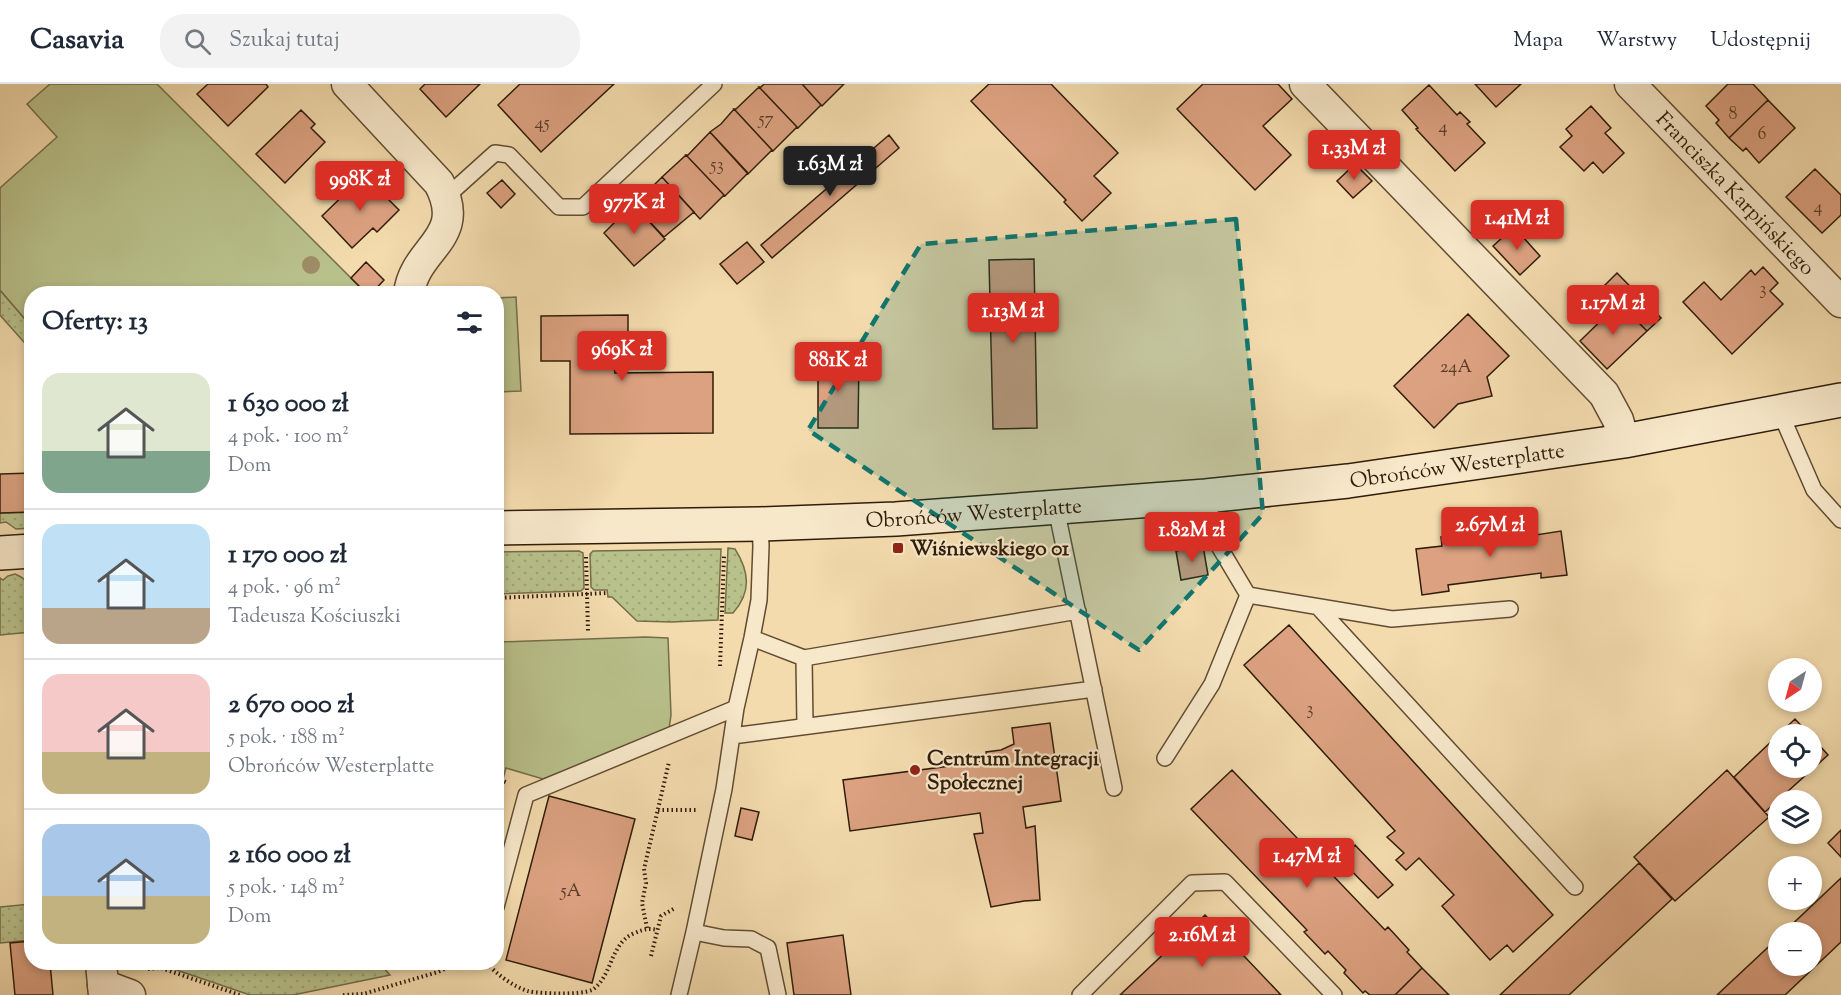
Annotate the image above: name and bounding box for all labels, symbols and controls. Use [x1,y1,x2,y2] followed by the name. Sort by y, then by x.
[160,14,580,68] search box
[30,21,124,61] text: Casavia
[181,25,214,58] icon: search
[229,25,340,57] text: Szukaj tutaj
[1513,26,1563,56] text: Mapa
[1596,26,1677,56] text: Warstwy
[1710,26,1811,56] text: Udostępnij
[1729,102,1738,128] house number: 8
[1648,106,1821,283] street label: Franciszka Karpińskiego
[757,107,774,133] house number: 57
[534,111,550,137] house number: 45
[1438,115,1448,141] house number: 4
[1758,122,1767,148] house number: 6
[1292,130,1416,181] pin: 1.33M zł
[1322,135,1386,164] text: 1.33M zł
[768,146,892,197] pin: 1.63M zł
[797,151,863,180] text: 1.63M zł
[709,153,724,179] house number: 53
[305,161,415,212] pin: 998K zł
[329,166,391,195] text: 998K zł
[579,184,689,235] pin: 977K zł
[603,189,665,218] text: 977K zł
[1813,195,1823,221] house number: 4
[1455,200,1579,251] pin: 1.41M zł
[1485,205,1549,234] text: 1.41M zł
[1759,277,1767,303] house number: 3
[1551,285,1675,336] pin: 1.17M zł
[1581,290,1645,319] text: 1.17M zł
[951,293,1075,344] pin: 1.13M zł
[982,298,1044,327] text: 1.13M zł
[42,304,148,341] text: Oferty: 13
[453,306,486,339] icon: filters
[567,331,677,382] pin: 969K zł
[591,336,653,365] text: 969K zł
[783,342,893,393] pin: 881K zł
[809,347,867,376] text: 881K zł
[1440,355,1472,381] house number: 24A
[228,386,349,423] text: 1 630 000 zł
[90,397,162,469] icon: home
[228,423,349,452] text: 4 pok. · 100 m²
[1348,437,1567,498] street label: Obrońców Westerplatte
[228,452,271,481] text: Dom
[865,492,1083,537] street label: Obrońców Westerplatte
[1428,507,1552,558] pin: 2.67M zł
[1130,512,1254,563] pin: 1.82M zł
[1455,512,1525,541] text: 2.67M zł
[1159,517,1225,546] text: 1.82M zł
[910,535,1070,565] place label: Wiśniewskiego 01
[228,537,347,574] text: 1 170 000 zł
[891,541,905,555] marker: Wiśniewskiego 01
[90,548,162,620] icon: home
[228,574,341,603] text: 4 pok. · 96 m²
[228,603,401,632] text: Tadeusza Kościuszki
[1768,658,1822,712] north arrow
[1768,658,1822,976] map controls
[228,687,354,724] text: 2 670 000 zł
[1306,697,1314,723] house number: 3
[90,698,162,770] icon: home
[228,724,345,753] text: 5 pok. · 188 m²
[1768,724,1822,778] button: locate
[927,745,1099,799] place label: Centrum Integracji Społecznej
[228,753,434,782] text: Obrońców Westerplatte
[908,763,922,777] marker: Centrum Integracji Społecznej
[1768,790,1822,844] button: layers
[228,837,351,874] text: 2 160 000 zł
[1245,838,1369,889] pin: 1.47M zł
[1273,843,1341,872] text: 1.47M zł
[90,848,162,920] icon: home
[1768,856,1822,910] button: +
[228,874,345,903] text: 5 pok. · 148 m²
[560,879,582,905] house number: 5A
[228,903,271,932] text: Dom
[1140,917,1264,968] pin: 2.16M zł
[1169,922,1235,951] text: 2.16M zł
[1768,922,1822,976] button: −

